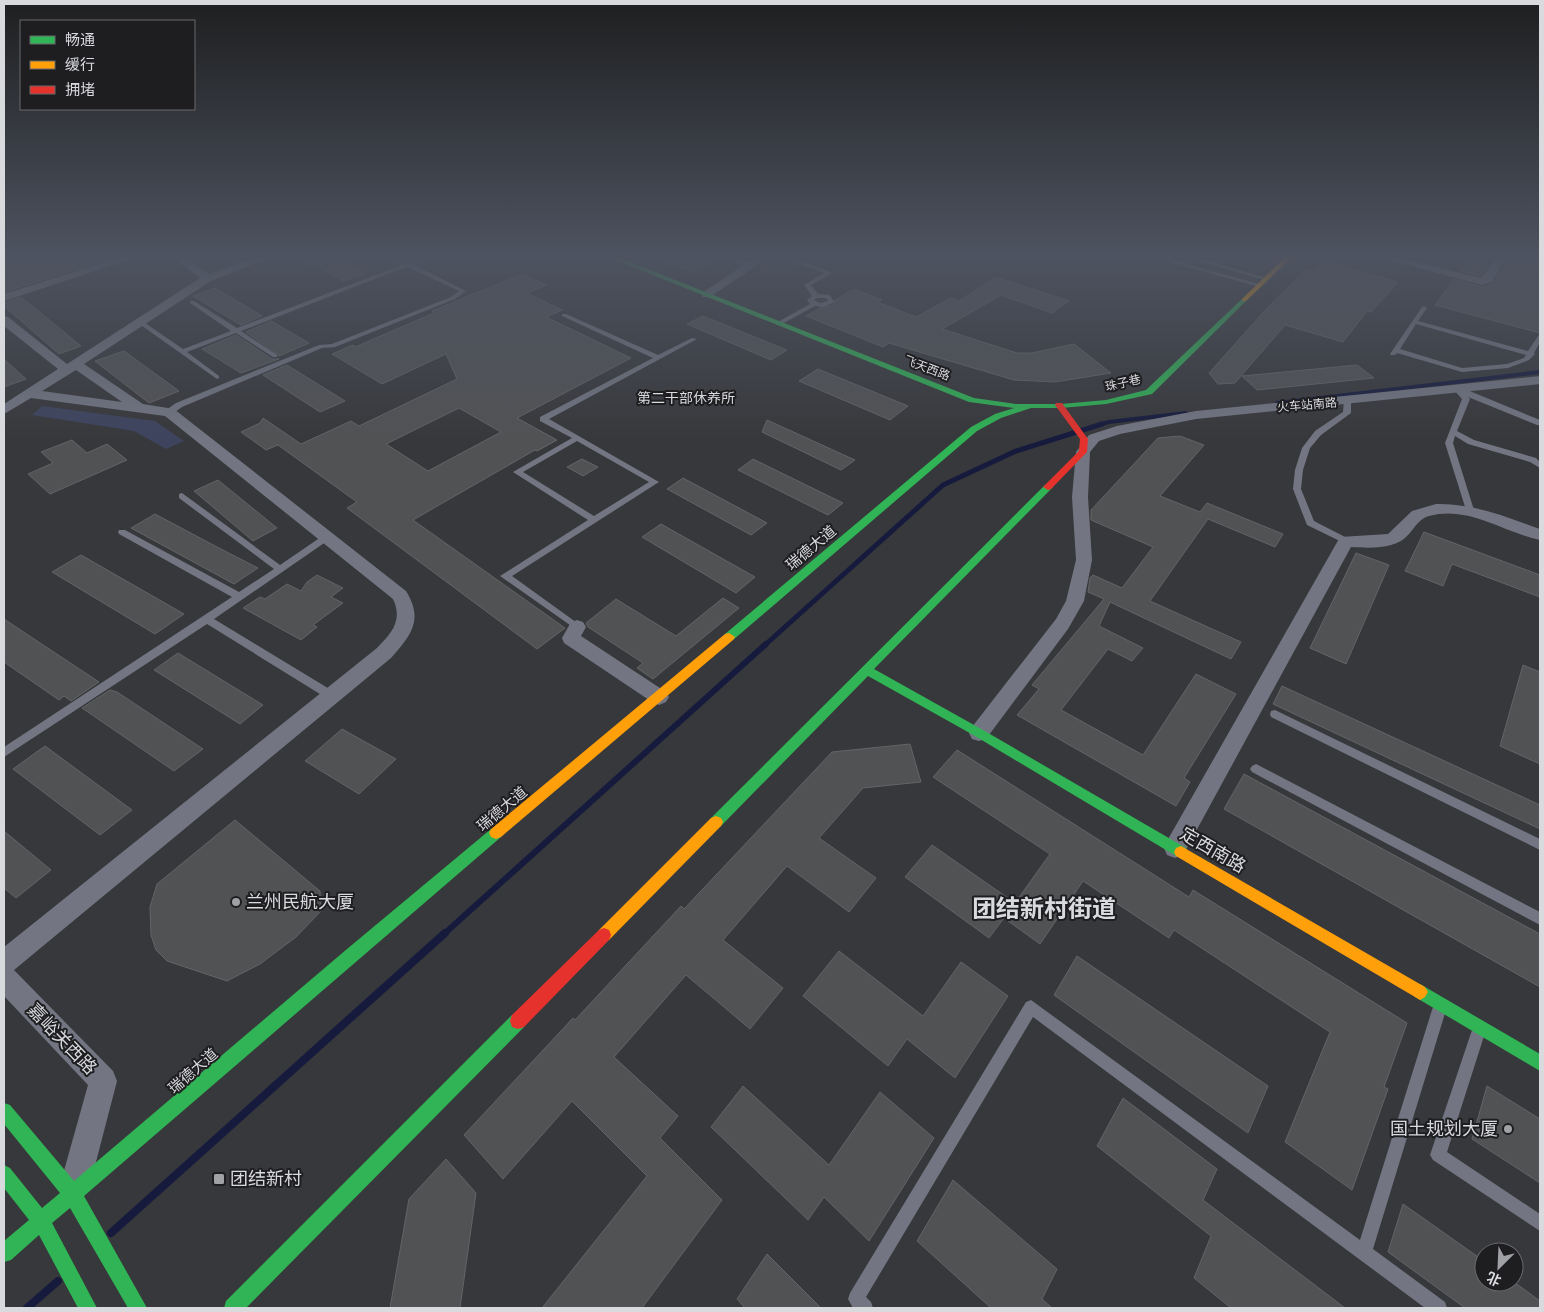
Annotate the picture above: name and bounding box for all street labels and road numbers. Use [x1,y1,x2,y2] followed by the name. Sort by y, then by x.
[902,352,952,383] street label: 飞天西路
[1104,371,1142,394] street label: 珠子巷
[1276,394,1338,415] street label: 火车站南路
[782,522,840,574] street label: 瑞德大道
[473,783,531,835] street label: 瑞德大道
[1176,822,1250,878] street label: 定西南路
[23,999,101,1079] street label: 嘉峪关西路
[164,1045,222,1097] street label: 瑞德大道

